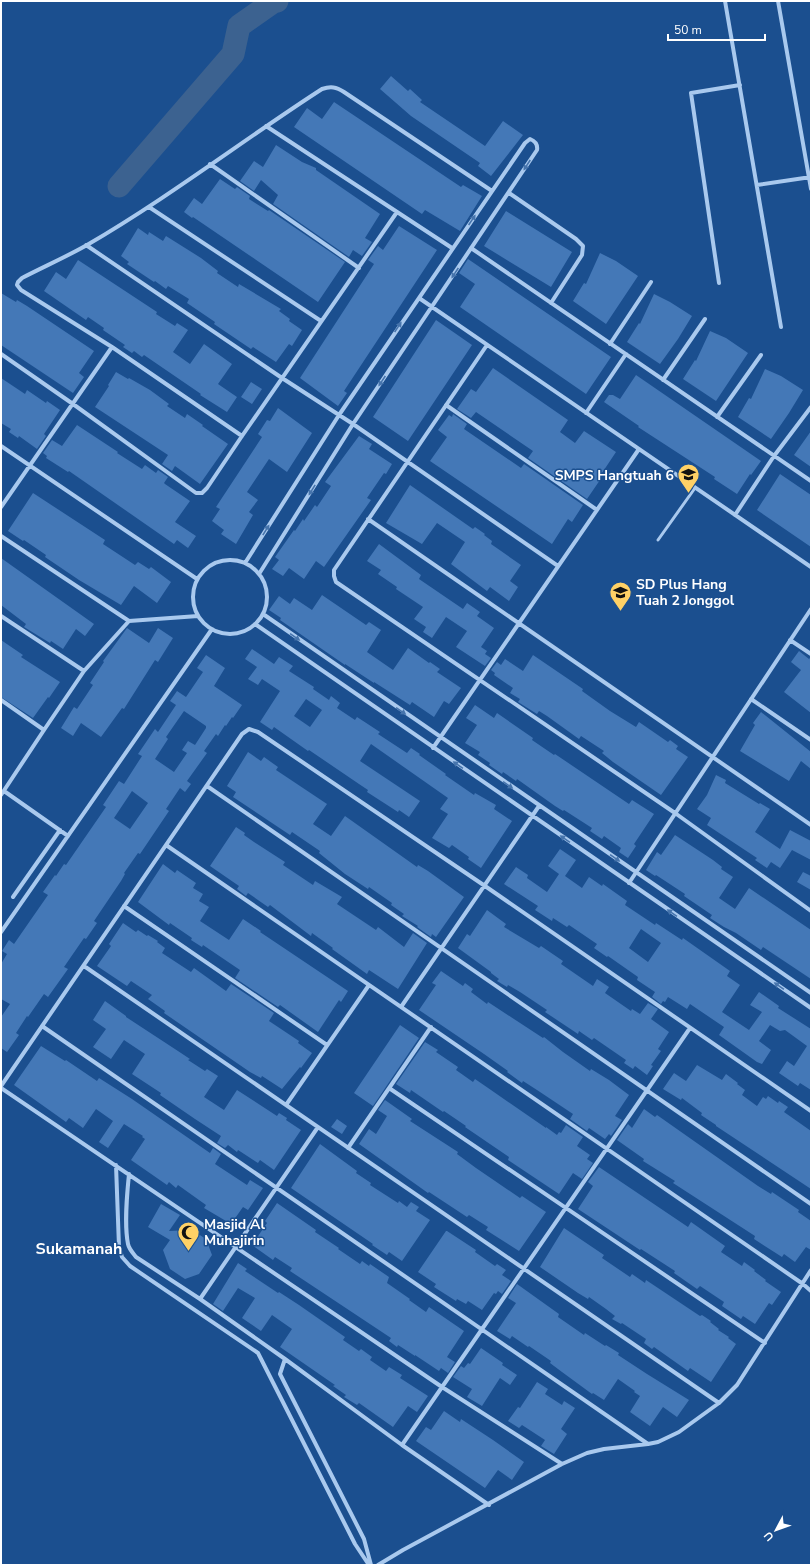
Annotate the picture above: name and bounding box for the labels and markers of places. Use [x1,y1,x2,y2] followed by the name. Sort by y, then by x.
[676,462,702,495] school or university icon: SMPS Hangtuah 6
[555,466,674,485] place label: SMPS Hangtuah 6
[636,575,735,610] place label: SD Plus Hang Tuah 2 Jonggol
[607,579,633,612] school or university icon: SD Plus Hang Tuah 2 Jonggol
[204,1215,265,1250] place label: Masjid Al Muhajirin
[175,1219,201,1252] mosque icon: Masjid Al Muhajirin

